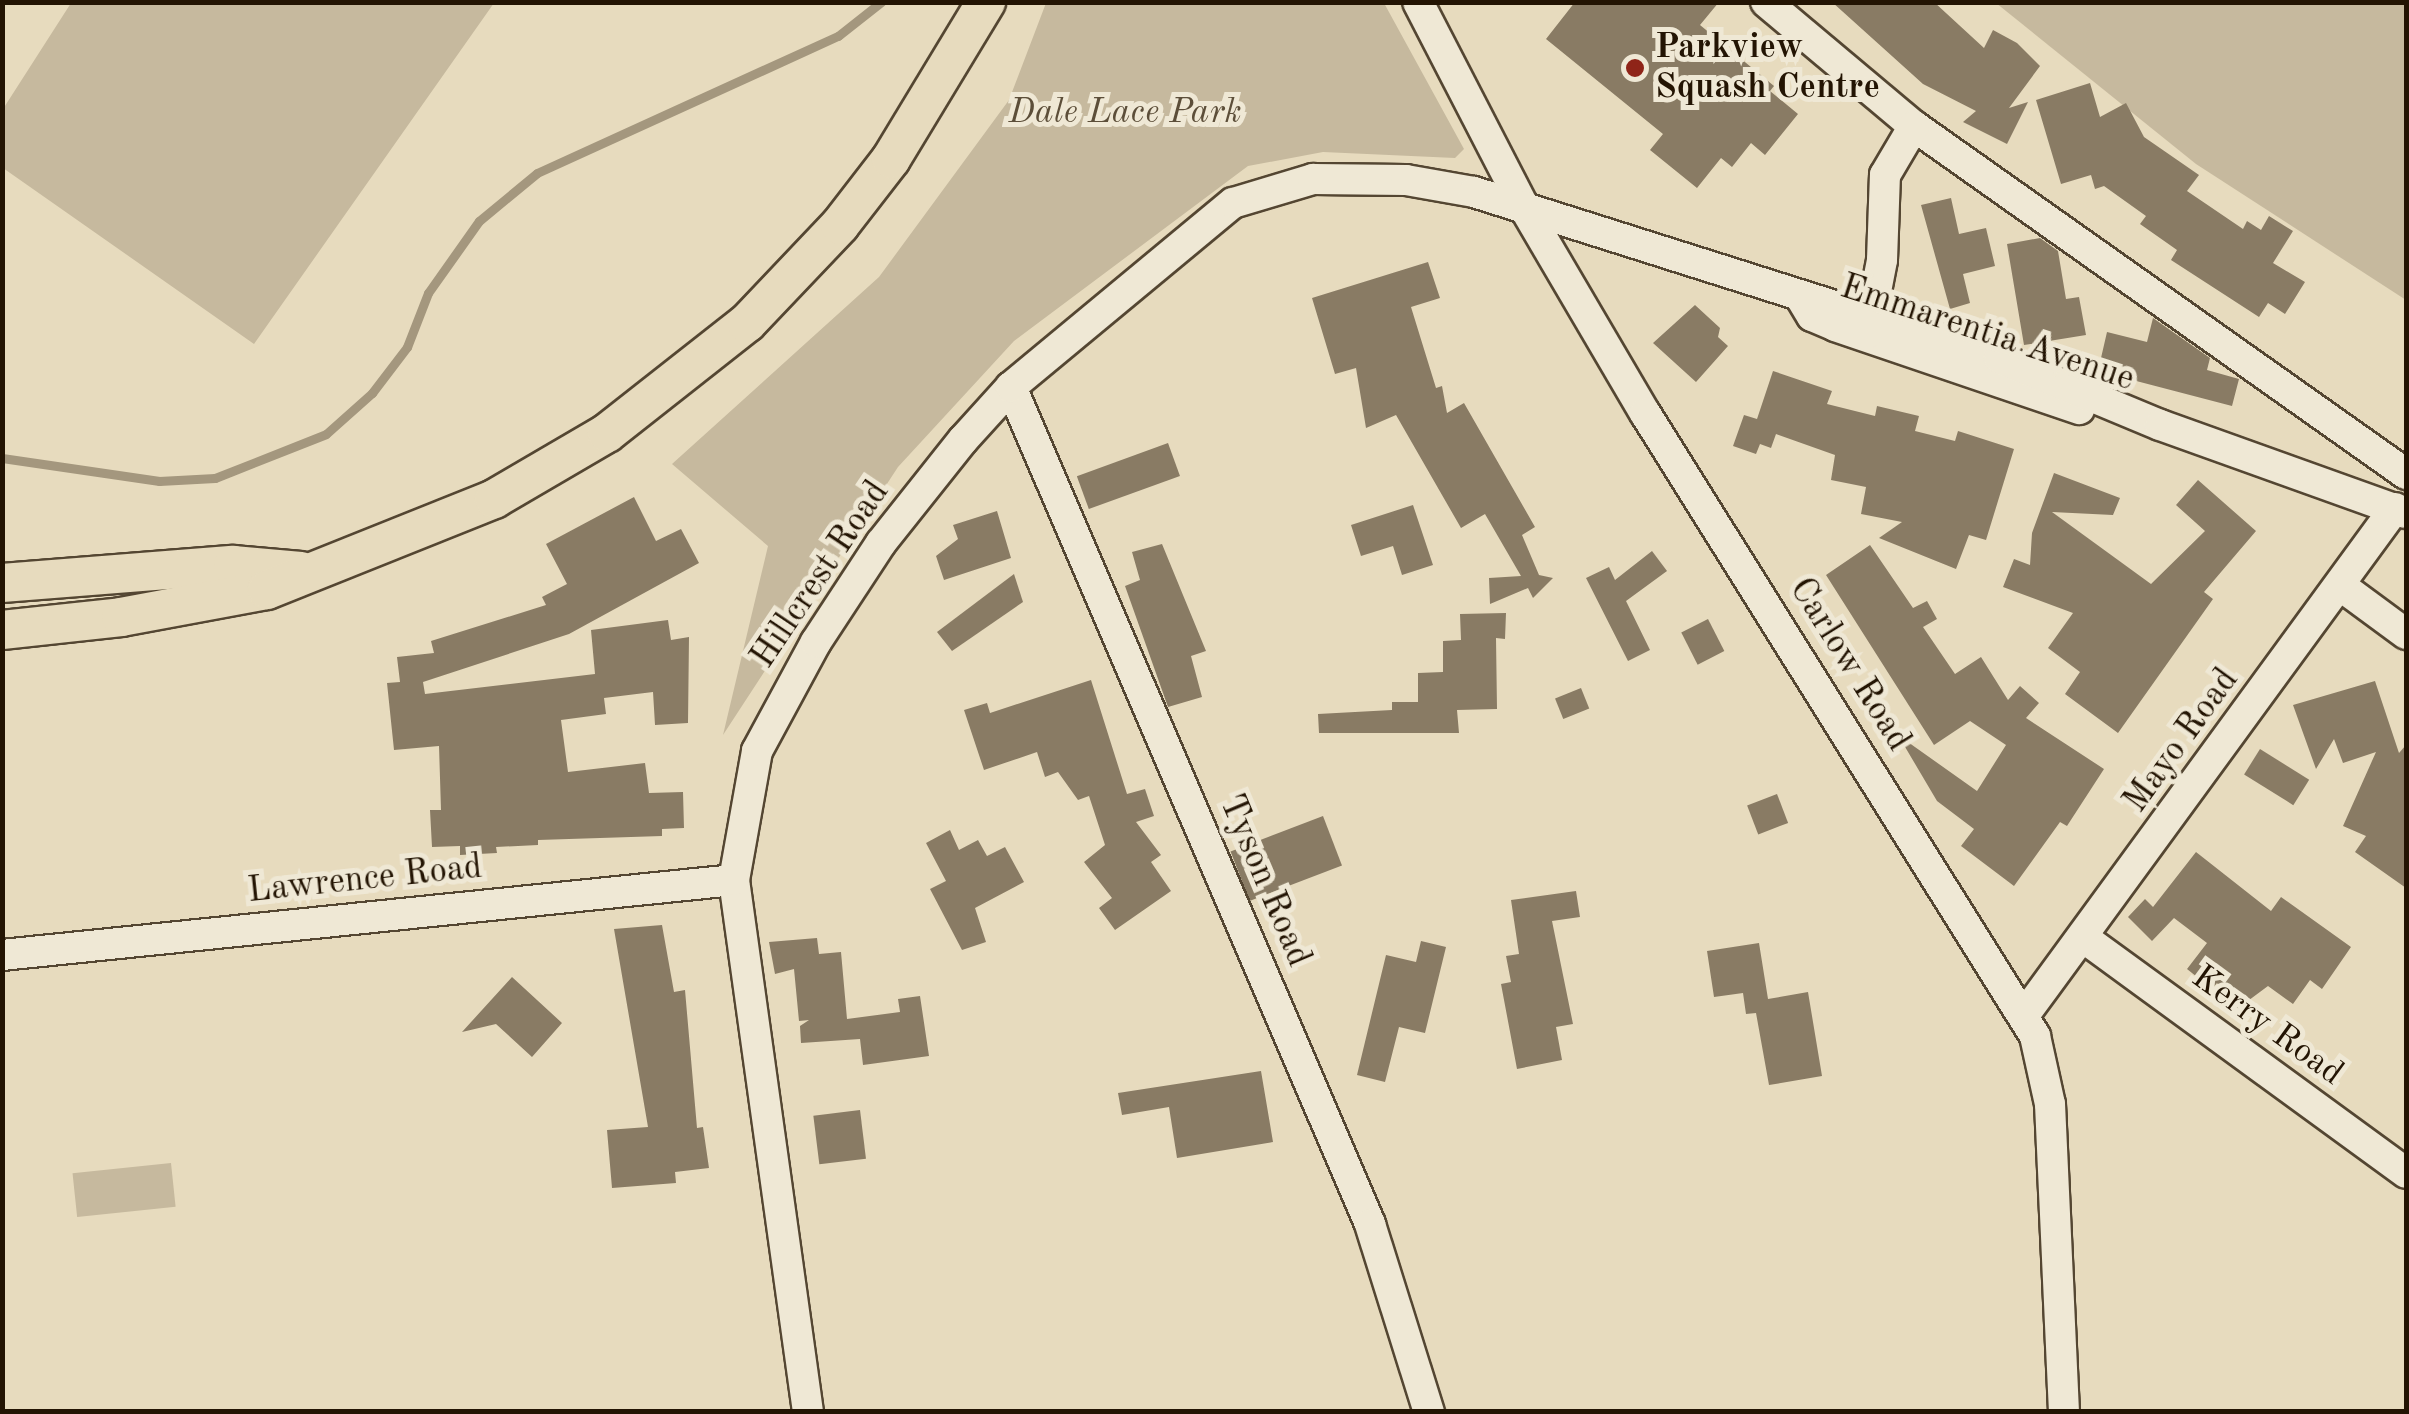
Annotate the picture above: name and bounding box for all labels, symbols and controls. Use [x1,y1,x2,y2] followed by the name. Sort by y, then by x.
[1655,27,1880,109] place label: Parkview Squash Centre
[1624,57,1646,79] marker: Parkview Squash Centre
[1008,92,1242,134] park label: Dale Lace Park
[1835,267,2139,401] street label: Emmarentia Avenue
[743,473,899,677] street label: Hillcrest Road
[1779,571,1919,759] street label: Carlow Road
[2116,661,2248,821] street label: Mayo Road
[1209,789,1319,973] street label: Tyson Road
[246,847,484,913] street label: Lawrence Road
[2183,957,2351,1095] street label: Kerry Road

